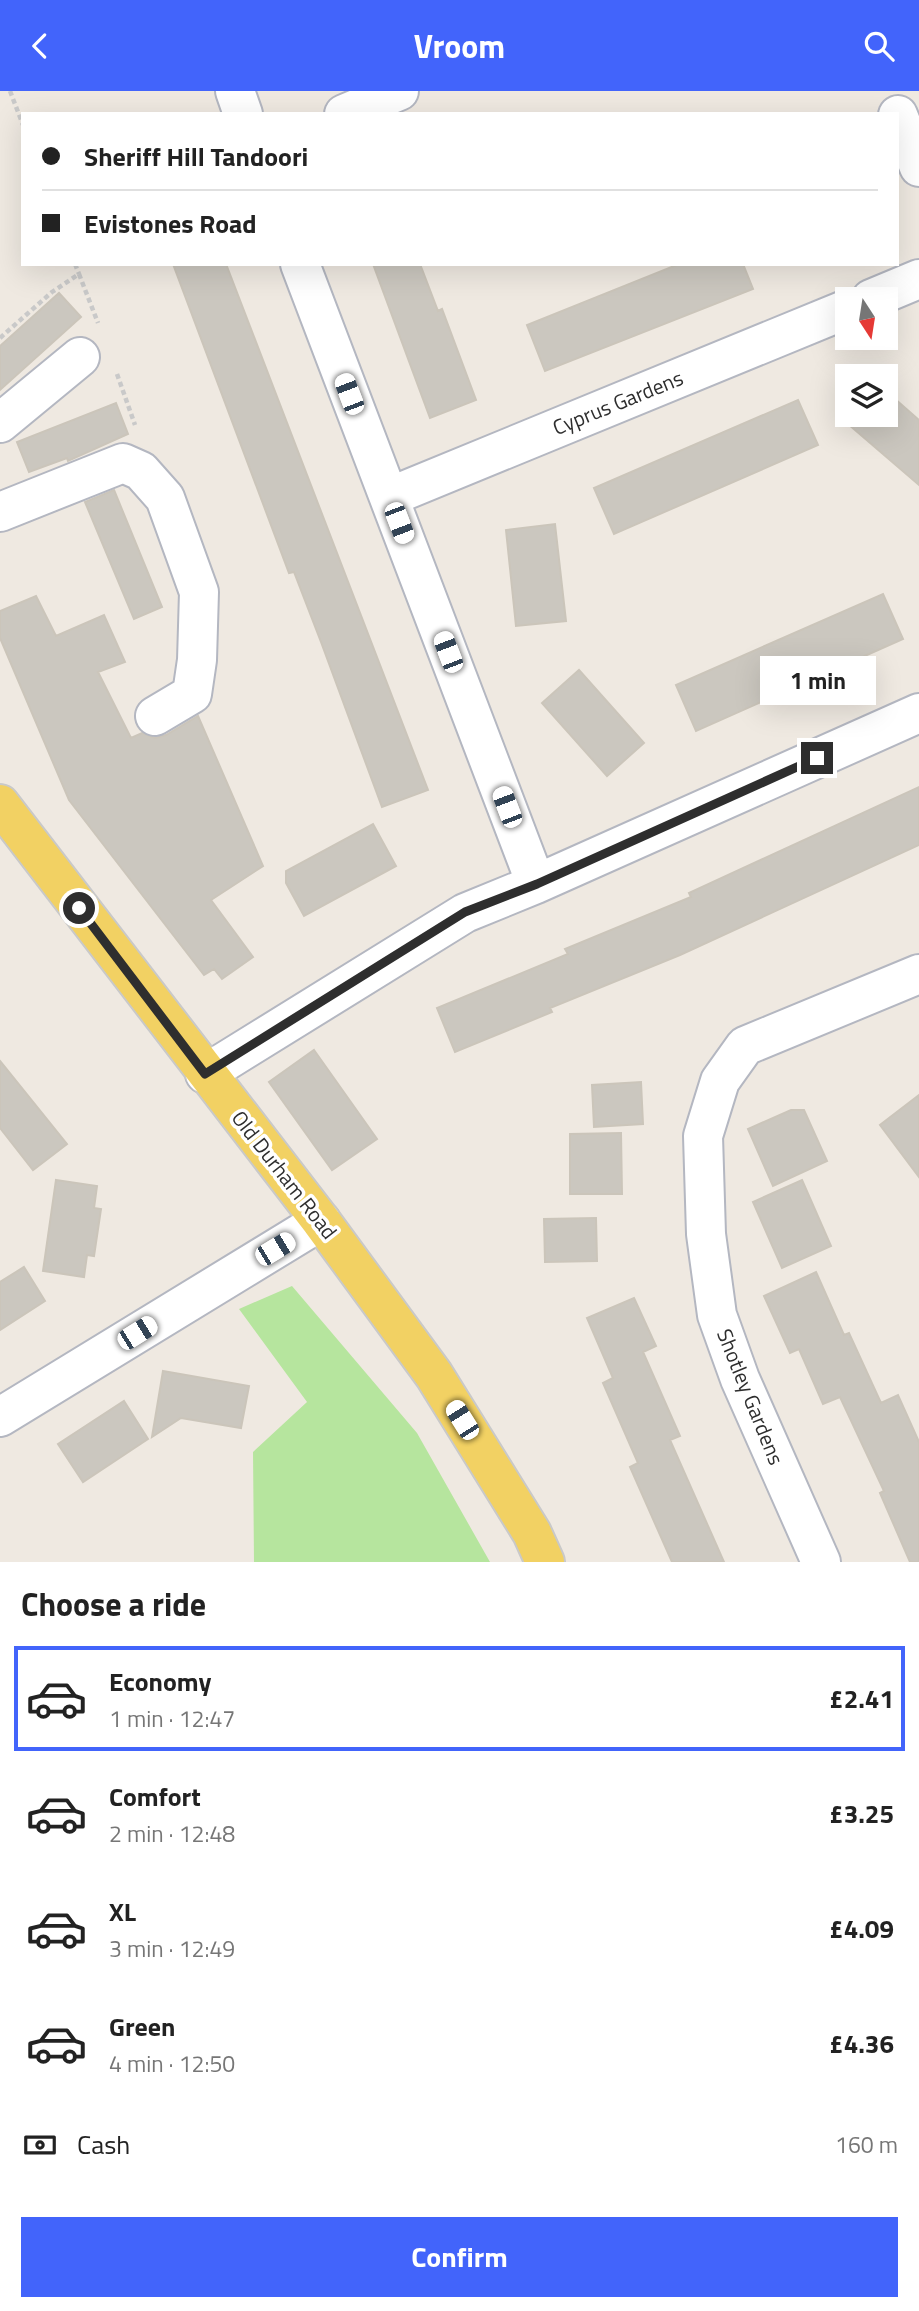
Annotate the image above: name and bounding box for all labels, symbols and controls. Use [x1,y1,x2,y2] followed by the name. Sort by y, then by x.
[414,22,505,70] text: Vroom
[21,27,59,65] icon: back
[860,27,898,65] icon: search
[84,137,308,176] text: Sheriff Hill Tandoori
[84,204,257,243] text: Evistones Road
[835,287,898,350] north arrow
[835,287,898,427] map controls
[548,361,688,443] street label: Cyprus Gardens
[835,364,898,427] button: layers
[332,371,367,417] car
[382,500,417,546] car
[431,629,466,675] car
[759,657,875,705] callout: 1 min
[790,663,846,698] text: 1 min
[801,742,833,774] route end
[490,784,525,830] car
[63,892,95,924] route start
[224,1103,345,1246] street label: Old Durham Road
[252,1229,299,1269] car
[114,1313,161,1353] car
[709,1324,793,1470] street label: Shotley Gardens
[442,1397,483,1443] car
[21,1580,206,1628] text: Choose a ride
[109,1662,211,1701] text: Economy
[25,1667,88,1730] icon: car
[829,1679,894,1718] text: £2.41
[109,1701,235,1736] text: 1 min · 12:47
[109,1777,201,1816] text: Comfort
[25,1782,88,1845] icon: car
[829,1794,894,1833] text: £3.25
[109,1816,235,1851] text: 2 min · 12:48
[109,1892,136,1931] text: XL
[25,1897,88,1960] icon: car
[829,1909,894,1948] text: £4.09
[109,1931,235,1966] text: 3 min · 12:49
[109,2007,175,2046] text: Green
[25,2012,88,2075] icon: car
[829,2024,894,2063] text: £4.36
[109,2046,235,2081] text: 4 min · 12:50
[77,2125,130,2164] text: Cash
[21,2126,59,2164] icon: cash
[835,2127,898,2162] text: 160 m
[21,2217,898,2297] button: Confirm

